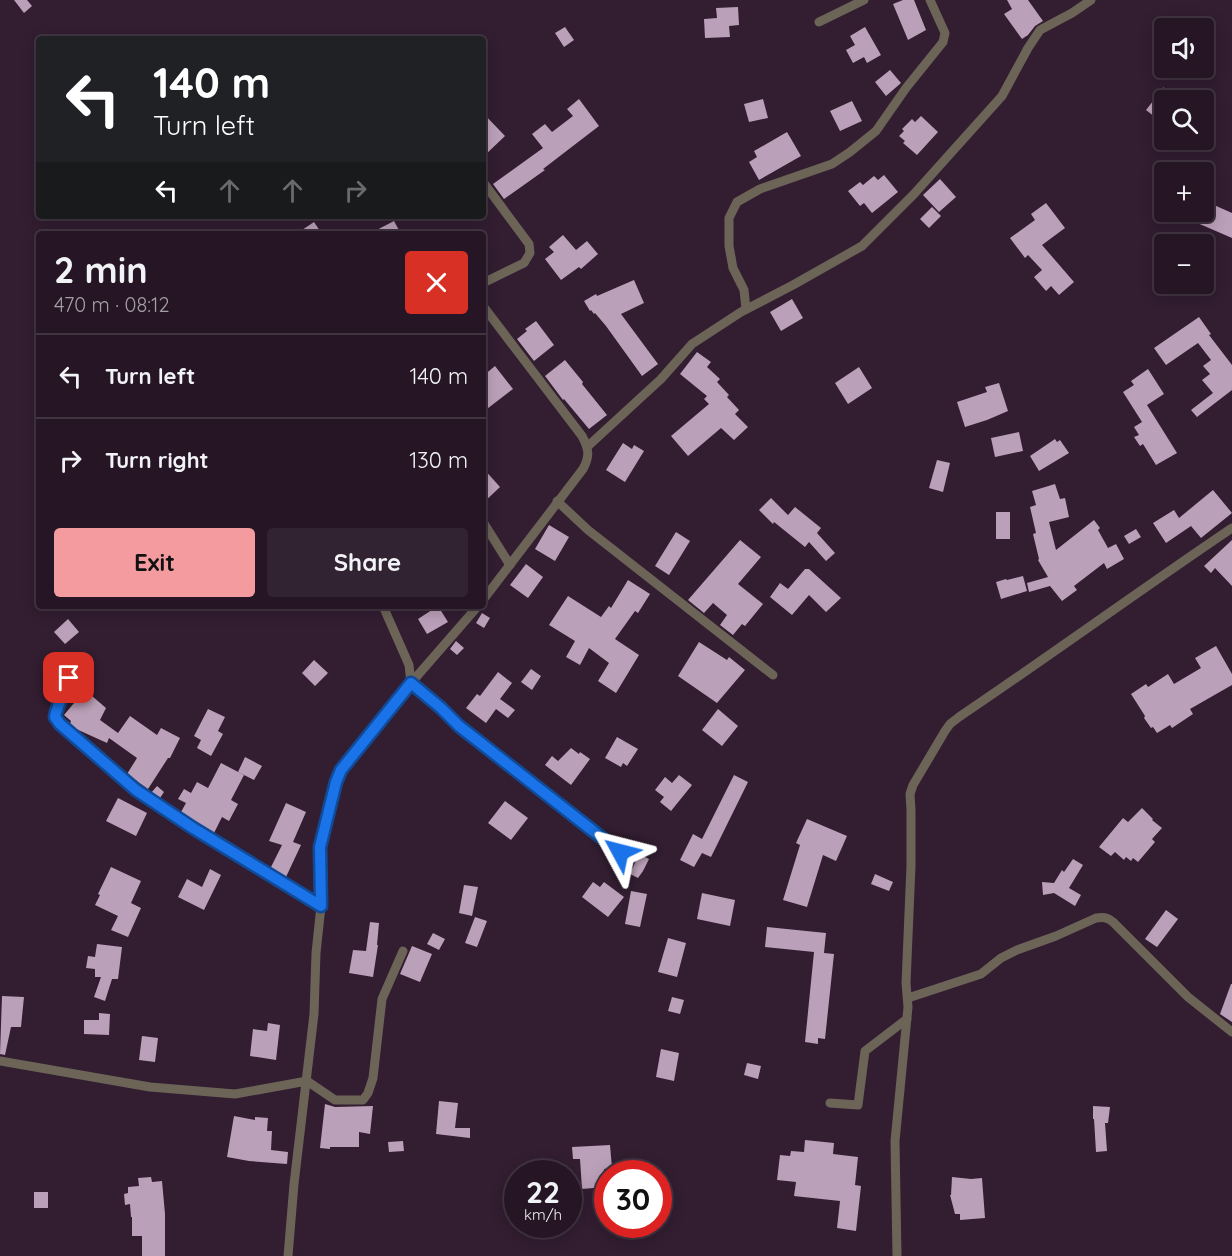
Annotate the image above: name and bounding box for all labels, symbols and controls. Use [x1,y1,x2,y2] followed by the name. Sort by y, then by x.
[1154,18,1214,294] map controls
[1154,18,1214,78] button: sound
[153,56,270,109] text: 140 m
[54,60,132,138] icon: left
[1154,90,1214,150] button: search
[153,108,255,142] text: Turn left
[1154,162,1214,222] button: +
[150,174,183,207] icon: left
[213,174,246,207] icon: ahead
[276,174,309,207] icon: ahead
[339,174,372,207] icon: right
[1154,234,1214,294] button: −
[54,247,148,292] text: 2 min
[405,251,468,314] button: close
[54,292,170,317] text: 470 m · 08:12
[54,360,87,393] icon: left
[105,362,195,390] text: Turn left
[409,362,468,390] text: 140 m
[54,444,87,477] icon: right
[105,446,209,474] text: Turn right
[409,446,468,474] text: 130 m
[54,528,255,597] button: Exit
[267,528,468,597] button: Share
[43,652,94,703] pin
[52,661,85,694] icon: arrive
[588,820,652,884] position arrow
[594,1160,672,1238] speed limit sign: 30
[526,1173,560,1211] text: 22
[524,1205,562,1224] text: km/h

